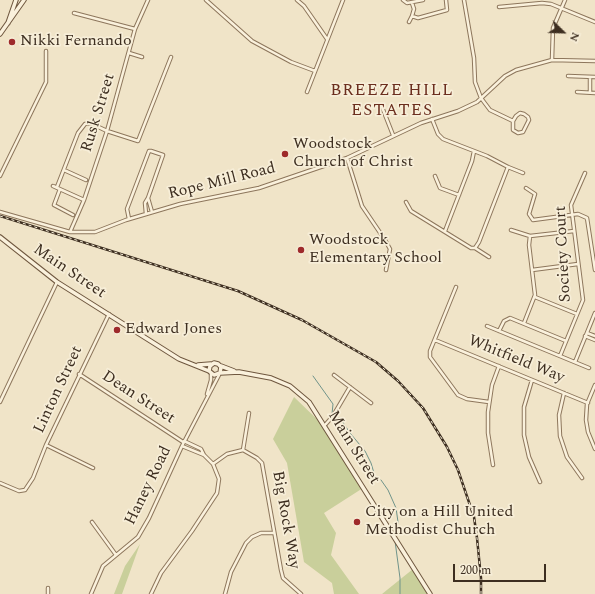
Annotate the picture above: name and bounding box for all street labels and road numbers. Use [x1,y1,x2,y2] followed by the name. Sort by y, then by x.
[78,71,120,155] street label: Rusk Street
[166,159,278,205] street label: Rope Mill Road
[552,205,576,303] street label: Society Court
[29,241,109,303] street label: Main Street
[465,332,567,388] street label: Whitfield Way
[30,343,88,437] street label: Linton Street
[98,367,178,429] street label: Dean Street
[323,408,383,488] street label: Main Street
[122,443,176,529] street label: Haney Road
[267,470,303,570] street label: Big Rock Way

